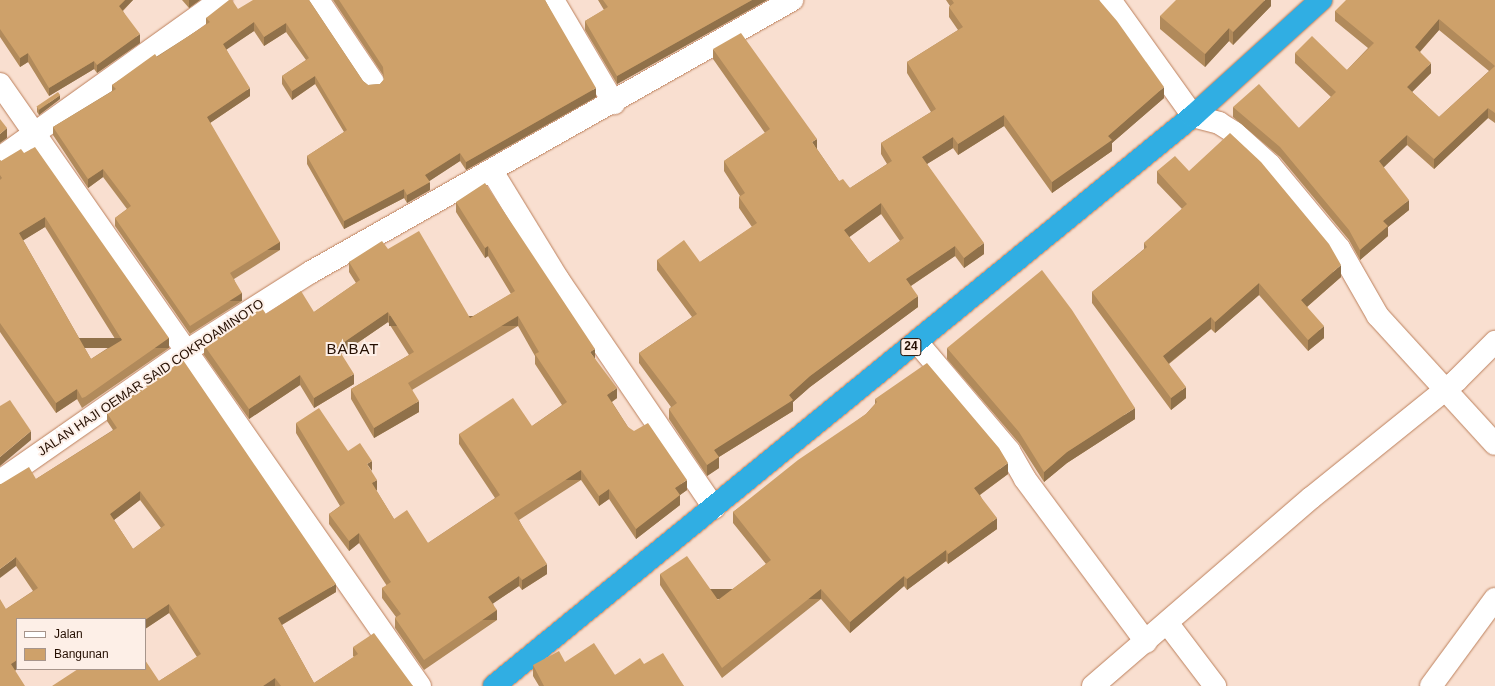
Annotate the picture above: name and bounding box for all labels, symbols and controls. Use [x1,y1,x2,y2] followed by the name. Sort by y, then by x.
[35,296,267,460] street label: JALAN HAJI OEMAR SAID COKROAMINOTO
[900,337,922,357] road number: 24
[326,340,380,358] district label: BABAT
[16,618,146,670] legend
[54,627,83,641] text: Jalan
[54,647,109,661] text: Bangunan

